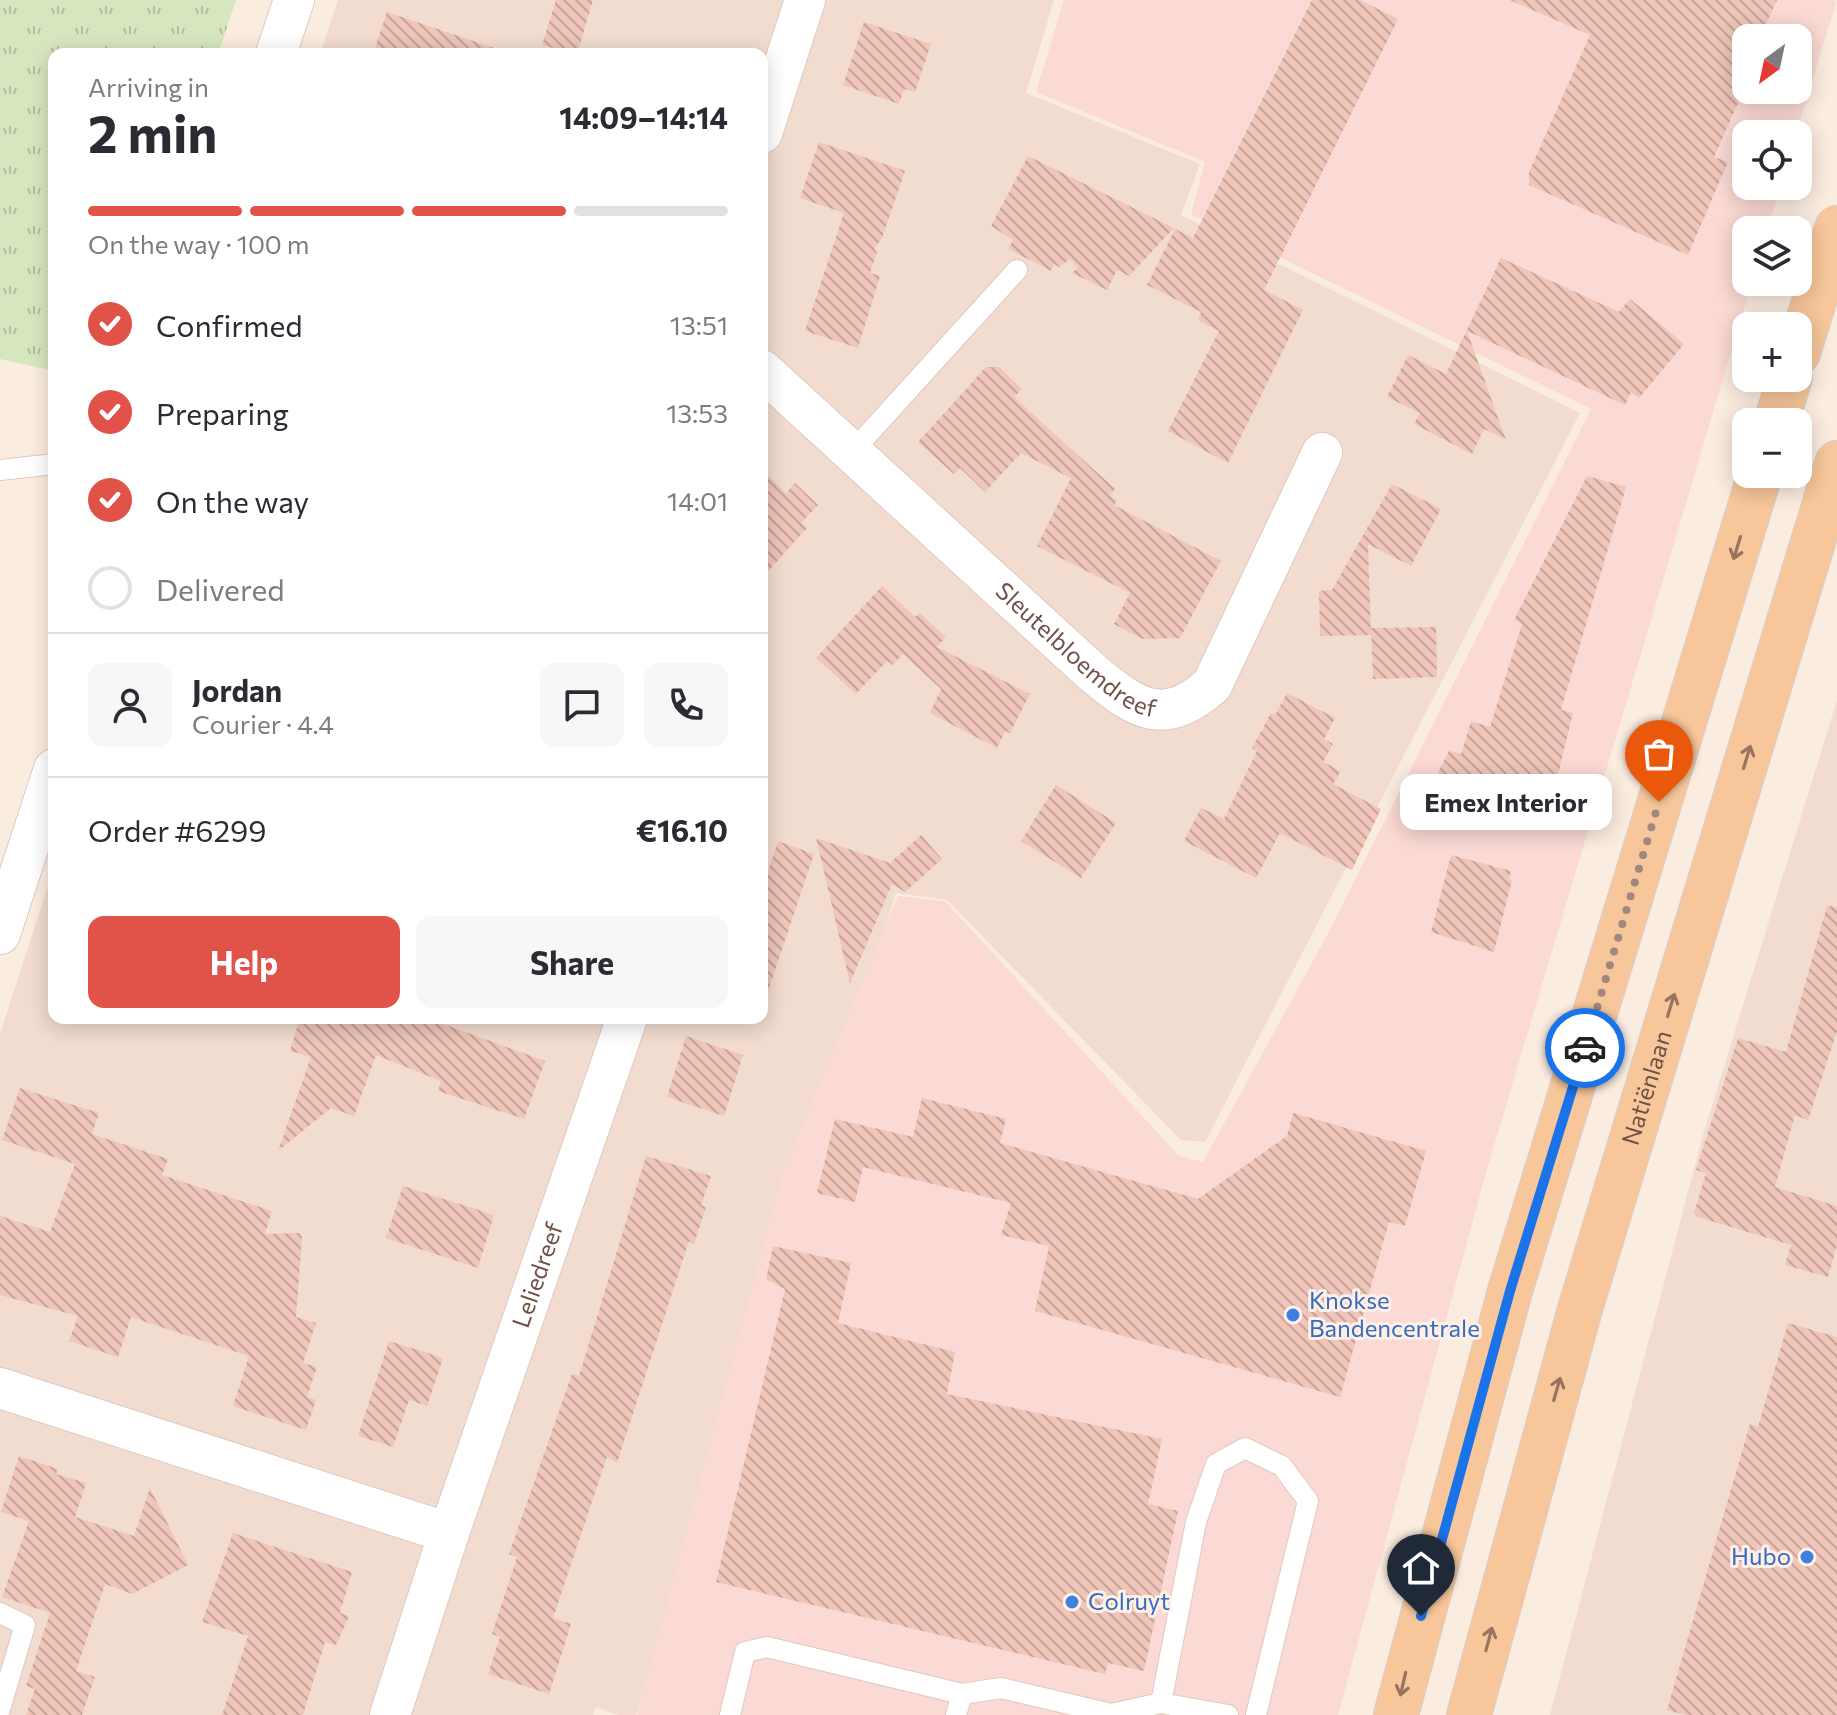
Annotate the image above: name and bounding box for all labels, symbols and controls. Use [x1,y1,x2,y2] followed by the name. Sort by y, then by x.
[1732,24,1812,104] north arrow
[1732,24,1812,488] map controls
[88,71,209,102] text: Arriving in
[559,98,728,135] text: 14:09–14:14
[88,100,217,164] text: 2 min
[1732,120,1812,200] button: locate
[1732,216,1812,296] button: layers
[88,228,310,259] text: On the way · 100 m
[88,302,132,346] icon: check
[156,306,303,343] text: Confirmed
[670,309,728,340] text: 13:51
[1732,312,1812,392] button: +
[88,390,132,434] icon: check
[156,394,289,431] text: Preparing
[666,397,728,428] text: 13:53
[1732,408,1812,488] button: −
[88,478,132,522] icon: check
[156,482,309,519] text: On the way
[667,485,728,516] text: 14:01
[1728,536,1743,561] one-way arrow
[156,570,285,607] text: Delivered
[990,575,1159,723] street label: Sleutelbloemdreef
[88,663,172,747] button: person
[540,663,624,747] button: chat
[644,663,728,747] button: phone
[192,671,282,708] text: Jordan
[192,708,334,739] text: Courier · 4.4
[1625,720,1693,802] pin
[1637,732,1681,776] icon: bag
[1740,744,1755,770] one-way arrow
[1399,774,1611,830] callout: Emex Interior
[1424,786,1588,817] text: Emex Interior
[88,811,266,848] text: Order #6299
[636,811,728,848] text: €16.10
[88,916,400,1008] button: Help
[416,916,728,1008] button: Share
[1665,993,1680,1018] one-way arrow
[1545,1008,1625,1088] courier
[1563,1026,1607,1070] icon: car
[1615,1027,1677,1148] street label: Natiënlaan
[505,1218,568,1331] street label: Leliedreef
[1309,1285,1480,1342] place label: Knokse Bandencentrale
[1284,1306,1302,1324] marker: Knokse Bandencentrale
[1551,1376,1566,1402] one-way arrow
[1387,1534,1455,1616] pin
[1731,1541,1791,1570] place label: Hubo
[1399,1546,1443,1590] icon: home
[1798,1548,1816,1566] marker: Hubo
[1088,1586,1170,1615] place label: Colruyt
[1063,1593,1081,1611] marker: Colruyt
[1482,1627,1497,1653] one-way arrow
[1395,1671,1410,1697] one-way arrow

